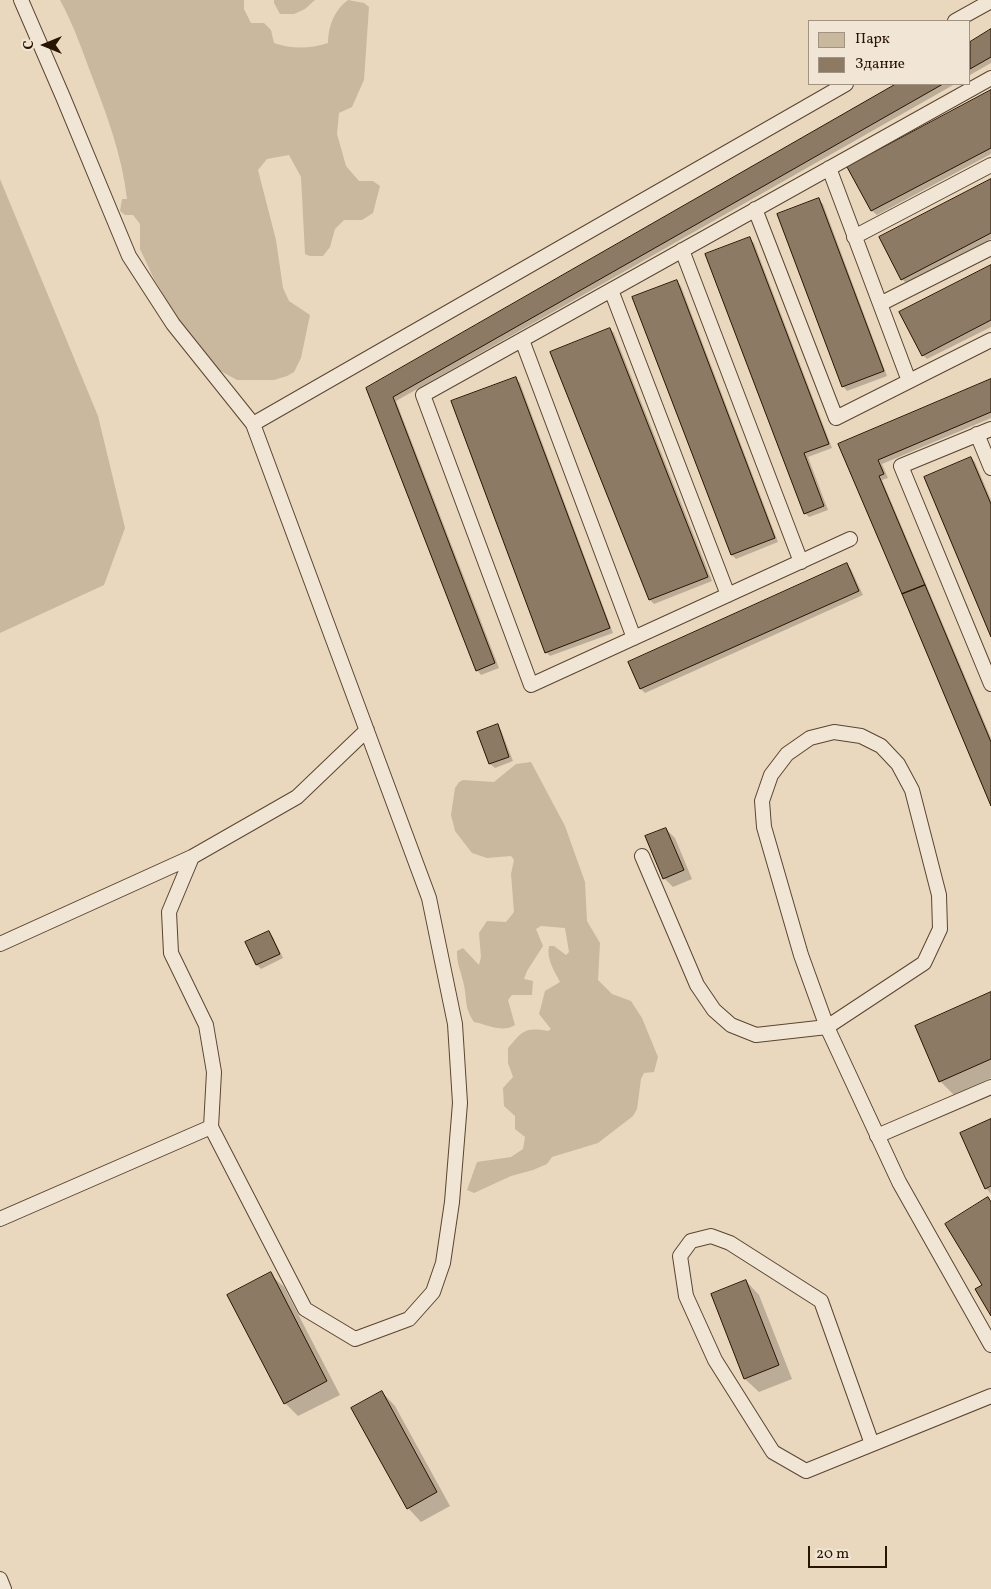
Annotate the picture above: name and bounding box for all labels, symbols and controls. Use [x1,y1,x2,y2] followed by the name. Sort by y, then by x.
[20,20,70,70] north arrow
[808,20,971,85] legend
[855,29,890,50] text: Парк
[20,41,39,50] text: С
[855,54,905,75] text: Здание
[811,1536,890,1568] scale bar
[816,1544,849,1565] text: 20 m

